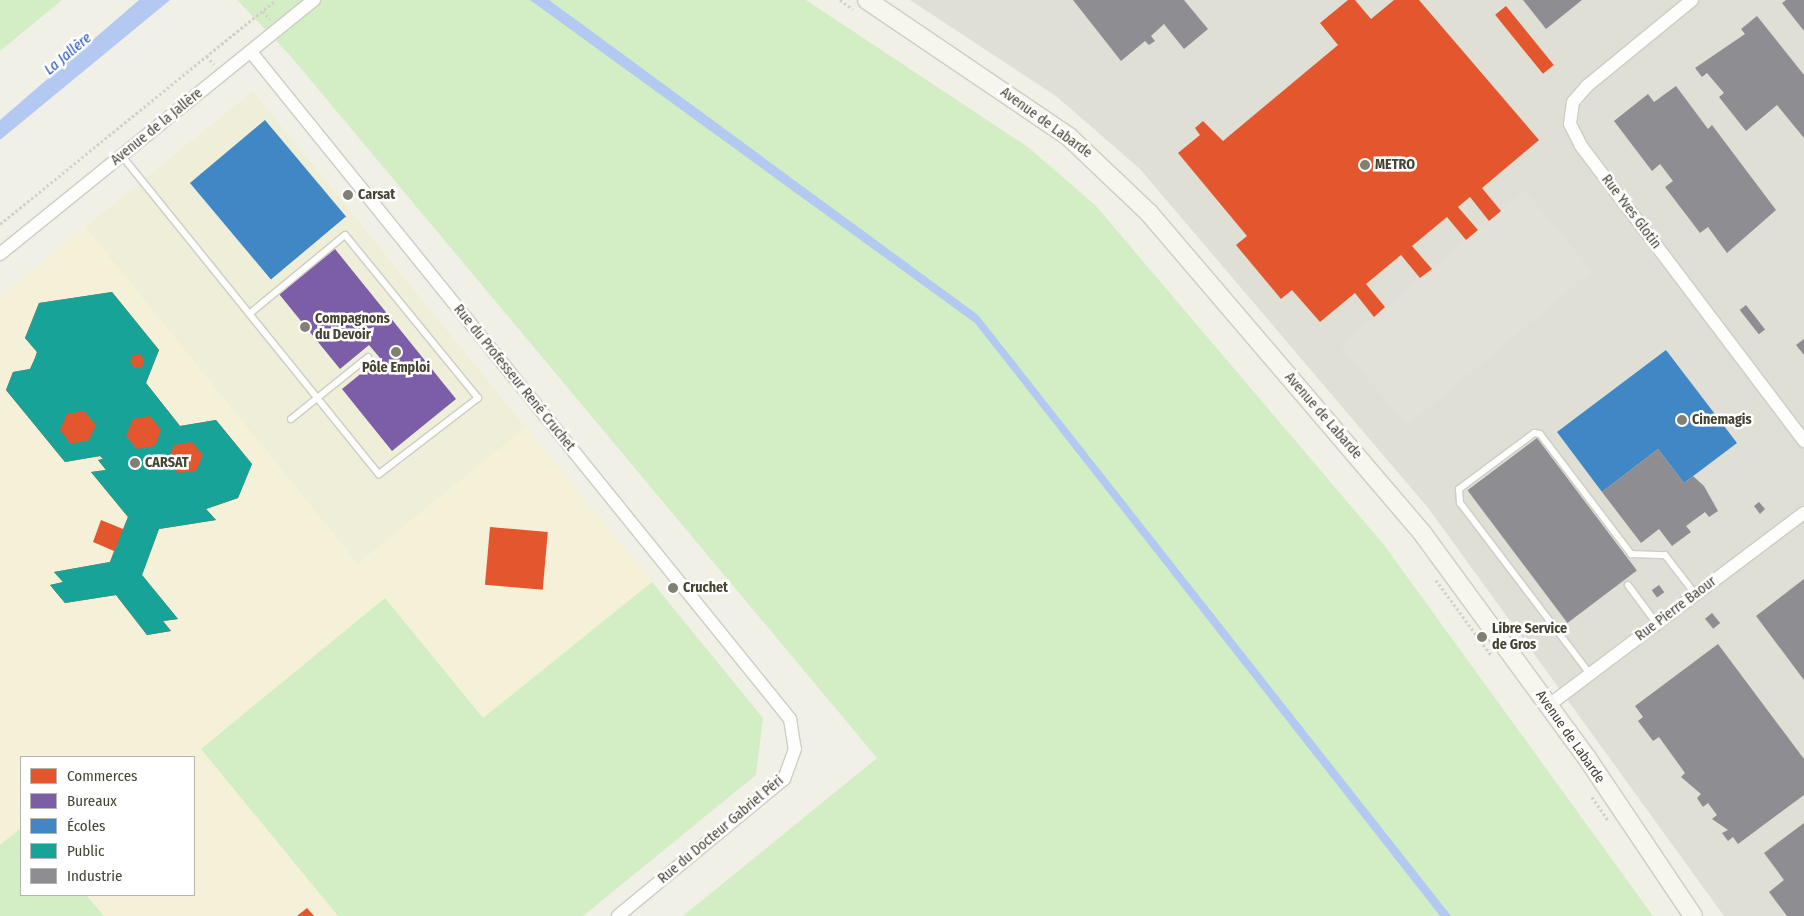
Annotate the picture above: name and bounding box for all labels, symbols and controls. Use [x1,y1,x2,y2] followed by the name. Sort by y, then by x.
[41,29,95,79] water label: La Jallère
[997,84,1095,162] street label: Avenue de Labarde
[108,85,206,169] street label: Avenue de la Jallère
[1375,157,1415,173] place label: METRO
[1359,159,1371,171] marker: METRO
[1598,172,1664,252] street label: Rue Yves Glotin
[358,187,395,203] place label: Carsat
[342,189,354,201] marker: Carsat
[450,301,578,455] street label: Rue du Professeur René Cruchet
[315,311,390,344] place label: Compagnons du Devoir
[299,321,311,333] marker: Compagnons du Devoir
[390,346,402,358] marker: Pôle Emploi
[362,360,430,376] place label: Pôle Emploi
[1281,369,1365,463] street label: Avenue de Labarde
[1692,412,1752,428] place label: Cinemagis
[1676,414,1688,426] marker: Cinemagis
[145,455,189,471] place label: CARSAT
[129,457,141,469] marker: CARSAT
[1632,573,1720,645] street label: Rue Pierre Baour
[683,580,728,596] place label: Cruchet
[667,582,679,594] marker: Cruchet
[1492,621,1567,654] place label: Libre Service de Gros
[1476,631,1488,643] marker: Libre Service de Gros
[1532,687,1608,787] street label: Avenue de Labarde
[20,756,195,896] legend
[67,767,137,785] text: Commerces
[655,773,787,887] street label: Rue du Docteur Gabriel Péri
[67,792,117,810] text: Bureaux
[67,817,105,835] text: Écoles
[67,842,104,860] text: Public
[67,867,122,885] text: Industrie

